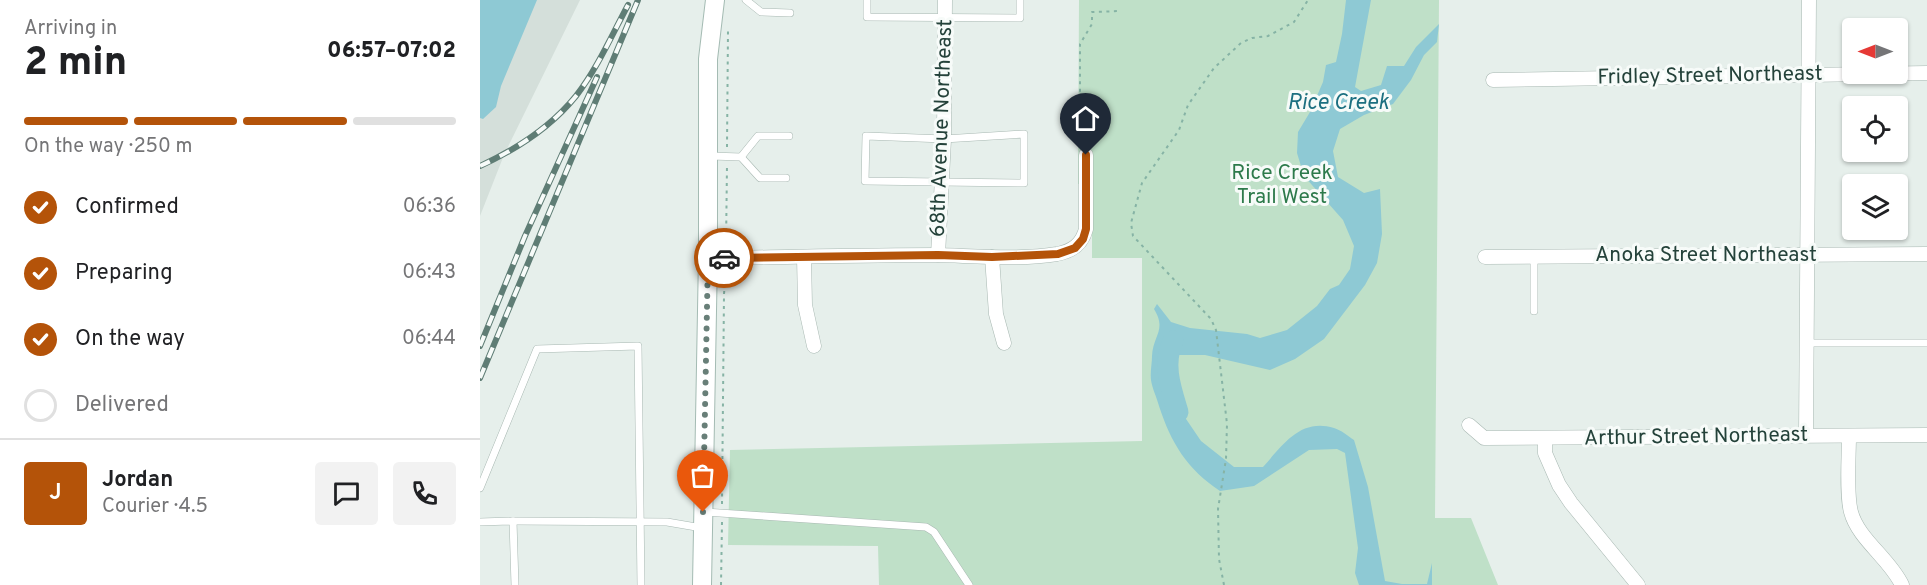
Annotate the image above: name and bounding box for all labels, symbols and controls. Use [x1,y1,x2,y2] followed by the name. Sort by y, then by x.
[24,16,117,42] text: Arriving in
[1842,18,1908,84] north arrow
[1842,18,1908,240] map controls
[925,19,959,237] street label: 68th Avenue Northeast
[327,38,456,65] text: 06:57–07:02
[24,40,127,89] text: 2 min
[1597,61,1823,91] street label: Fridley Street Northeast
[1287,90,1390,117] water label: Rice Creek
[1060,93,1111,155] pin
[1842,96,1908,162] button: locate
[1069,102,1102,135] icon: home
[24,134,192,160] text: On the way · 250 m
[1231,160,1333,211] park label: Rice Creek Trail West
[1842,174,1908,240] button: layers
[24,191,57,224] icon: check
[75,194,179,221] text: Confirmed
[403,194,456,220] text: 06:36
[694,228,754,288] courier
[708,242,741,275] icon: car
[1595,242,1817,269] street label: Anoka Street Northeast
[24,257,57,290] icon: check
[75,260,173,287] text: Preparing
[402,260,456,286] text: 06:43
[24,323,57,356] icon: check
[75,326,185,353] text: On the way
[402,326,456,352] text: 06:44
[75,392,169,419] text: Delivered
[1584,422,1808,452] street label: Arthur Street Northeast
[677,450,728,512] pin
[686,459,719,492] icon: bag
[315,462,378,525] button: chat
[393,462,456,525] button: phone
[102,467,173,494] text: Jordan
[49,480,62,507] text: J
[102,494,208,520] text: Courier · 4.5

